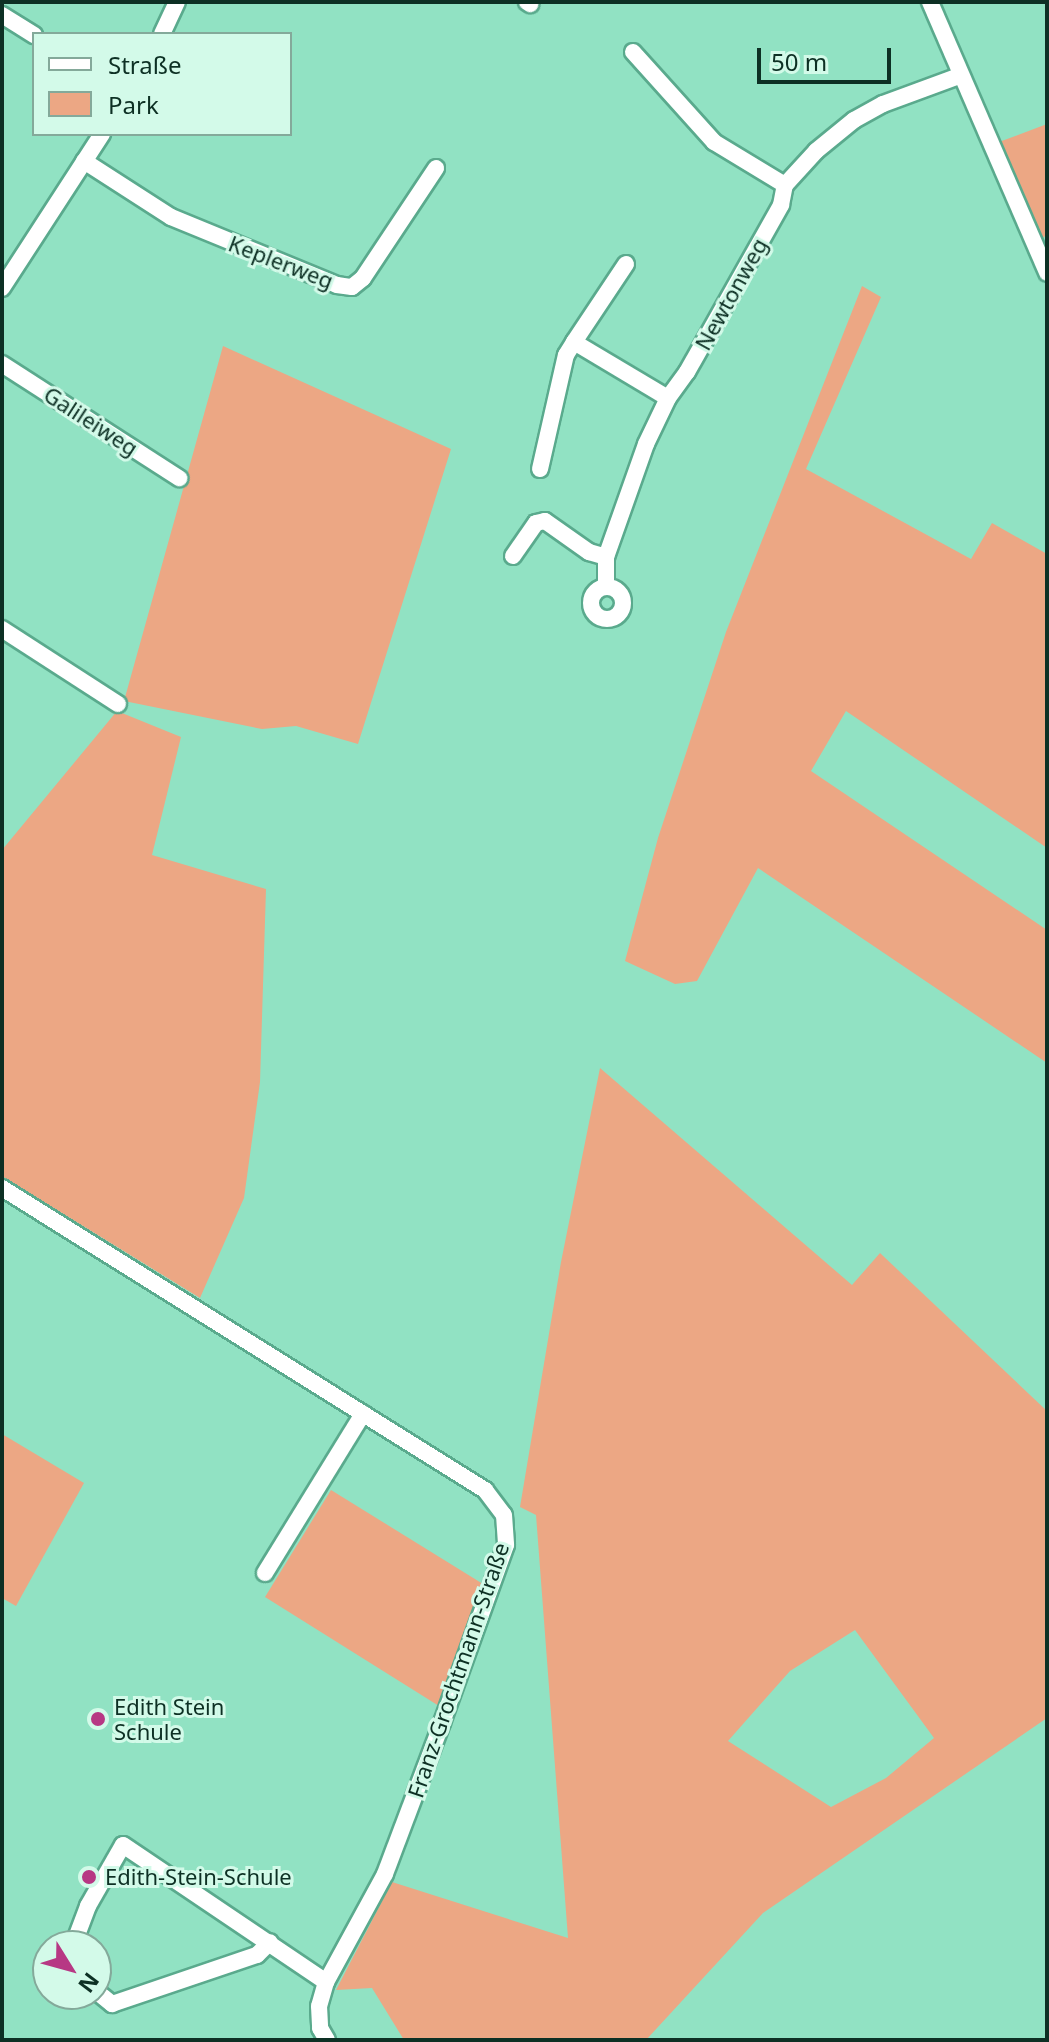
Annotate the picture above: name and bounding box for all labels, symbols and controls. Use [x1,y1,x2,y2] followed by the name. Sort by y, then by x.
[32,32,292,136] legend
[761,32,895,82] scale bar
[771,45,827,78] text: 50 m
[108,48,181,81] text: Straße
[108,88,159,121] text: Park
[225,230,337,294] street label: Keplerweg
[689,233,773,355] street label: Newtonweg
[39,381,143,461] street label: Galileiweg
[402,1539,514,1801] street label: Franz-Grochtmann-Straße
[114,1693,224,1744] place label: Edith Stein Schule
[89,1710,107,1728] marker: Edith Stein Schule
[105,1864,292,1890] place label: Edith-Stein-Schule
[80,1868,98,1886] marker: Edith-Stein-Schule
[32,1930,112,2010] north arrow
[72,1967,107,1999] text: N

